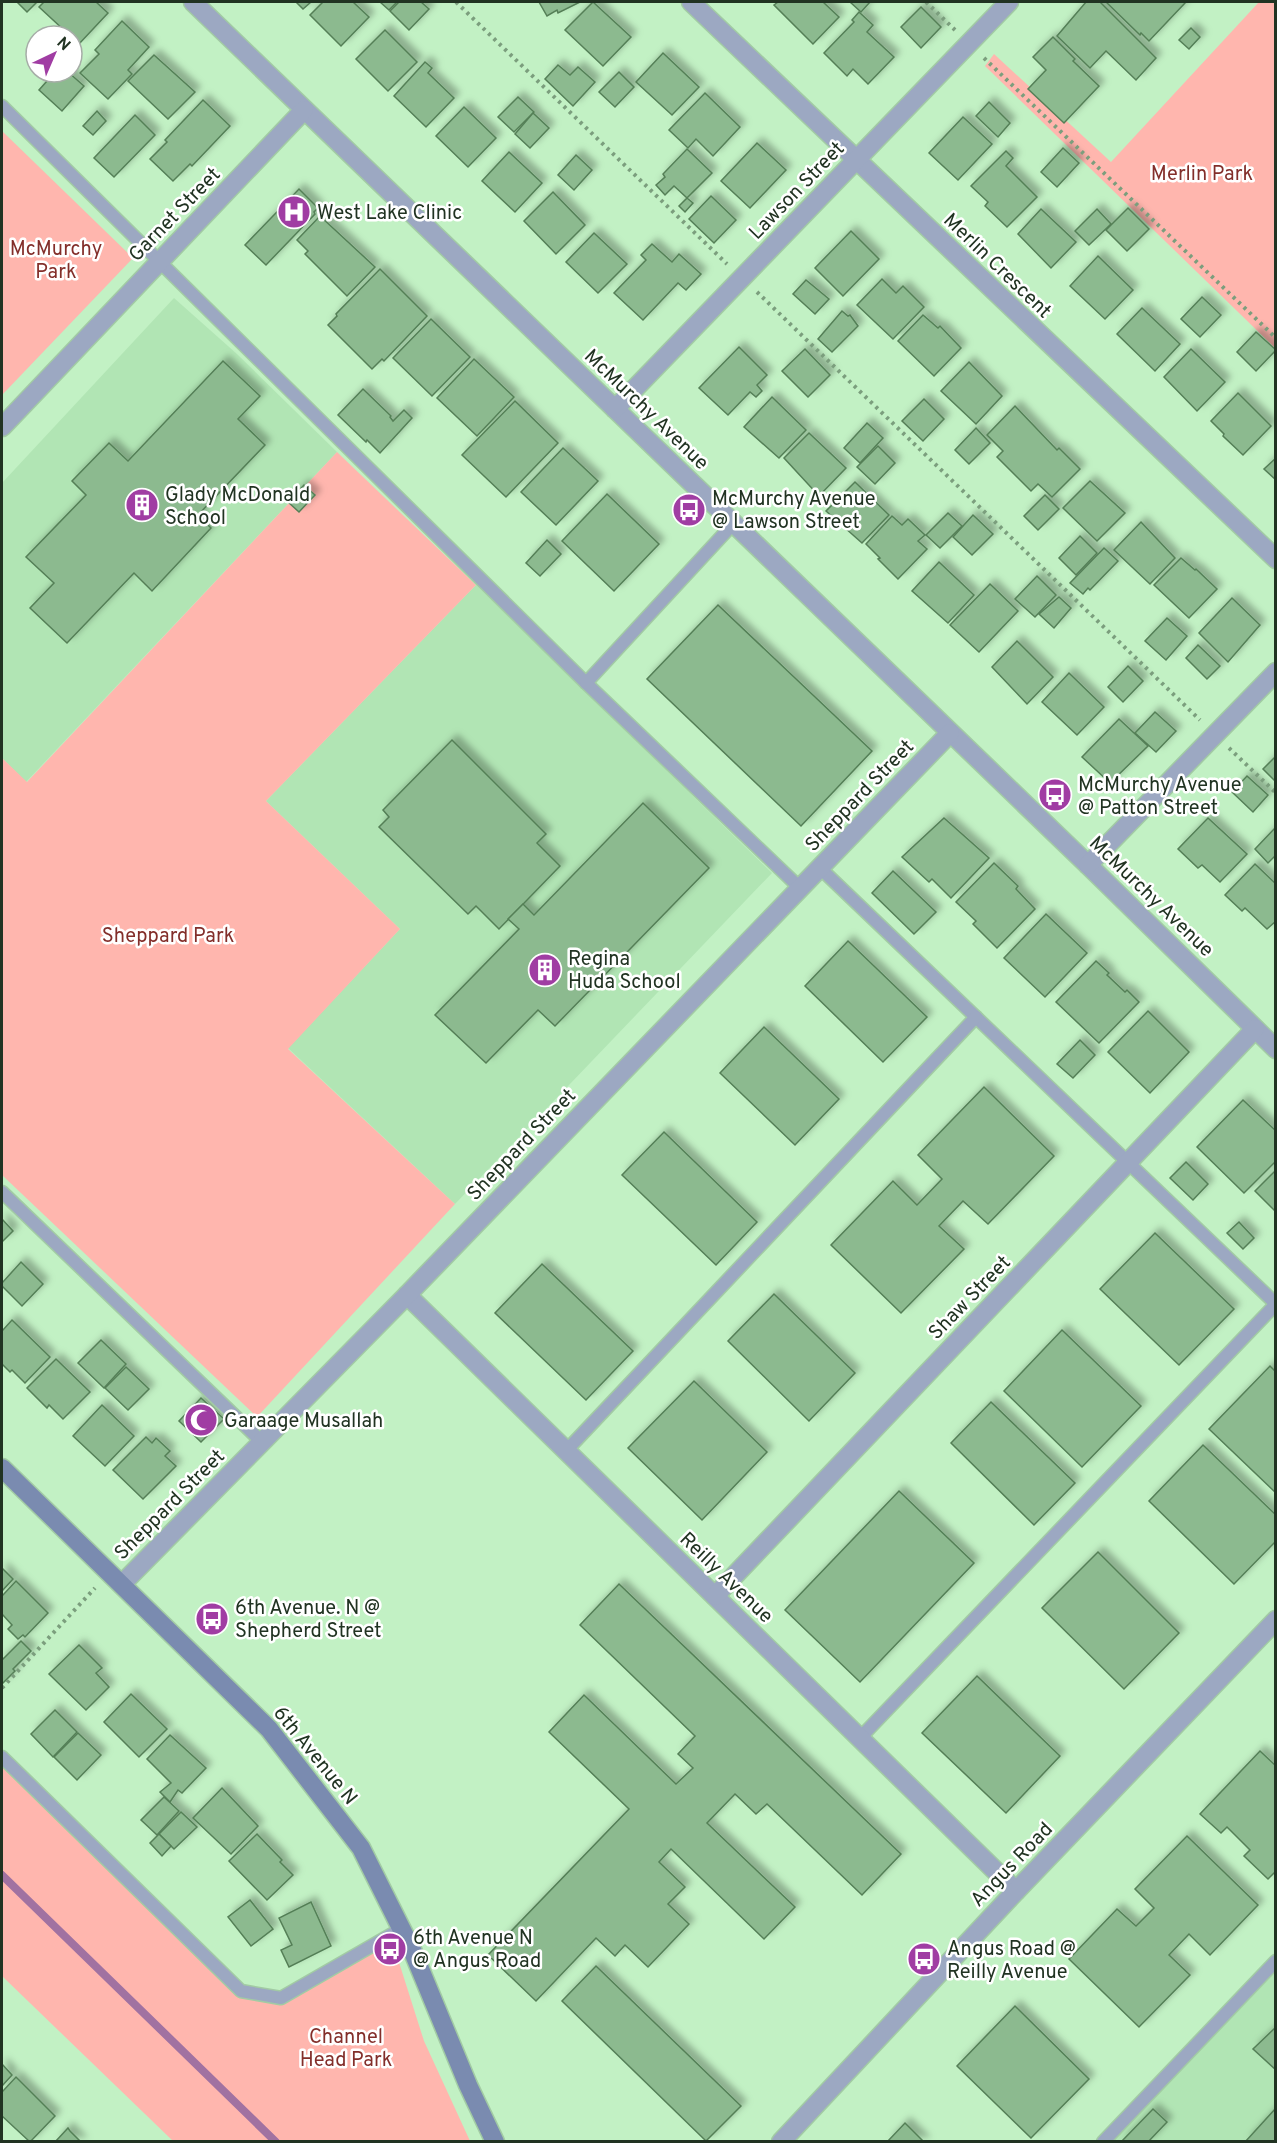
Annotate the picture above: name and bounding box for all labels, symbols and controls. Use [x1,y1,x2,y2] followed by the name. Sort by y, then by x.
[24,24,84,84] north arrow
[52,33,74,56] text: N
[744,137,851,246] street label: Lawson Street
[1151,162,1253,188] park label: Merlin Park
[124,163,227,268] street label: Garnet Street
[276,194,312,230] hospital icon: West Lake Clinic
[317,201,462,227] place label: West Lake Clinic
[937,208,1056,325] street label: Merlin Crescent
[10,237,102,286] park label: McMurchy Park
[578,344,713,477] street label: McMurchy Avenue
[165,483,310,532] place label: Glady McDonald School
[124,487,160,523] building icon: Glady McDonald School
[712,487,875,536] place label: McMurchy Avenue @ Lawson Street
[671,492,707,528] bus stop icon: McMurchy Avenue @ Lawson Street
[800,735,921,858] street label: Sheppard Street
[1078,773,1241,822] place label: McMurchy Avenue @ Patton Street
[1037,777,1073,813] bus stop icon: McMurchy Avenue @ Patton Street
[1083,831,1218,964] street label: McMurchy Avenue
[102,924,234,950] park label: Sheppard Park
[568,947,681,996] place label: Regina Huda School
[527,952,563,988] building icon: Regina Huda School
[462,1084,583,1207] street label: Sheppard Street
[924,1251,1017,1346] street label: Shaw Street
[183,1402,219,1438] mosque icon: Garaage Musallah
[224,1409,383,1435] place label: Garaage Musallah
[109,1444,231,1566] street label: Sheppard Street
[673,1527,778,1630] street label: Reilly Avenue
[235,1596,382,1645] place label: 6th Avenue. N @ Shepherd Street
[194,1601,230,1637] bus stop icon: 6th Avenue. N @ Shepherd Street
[267,1701,362,1811] street label: 6th Avenue N
[966,1817,1059,1913] street label: Angus Road
[413,1926,541,1975] place label: 6th Avenue N @ Angus Road
[372,1931,408,1967] bus stop icon: 6th Avenue N @ Angus Road
[947,1937,1076,1986] place label: Angus Road @ Reilly Avenue
[906,1941,942,1977] bus stop icon: Angus Road @ Reilly Avenue
[300,2025,392,2074] park label: Channel Head Park

